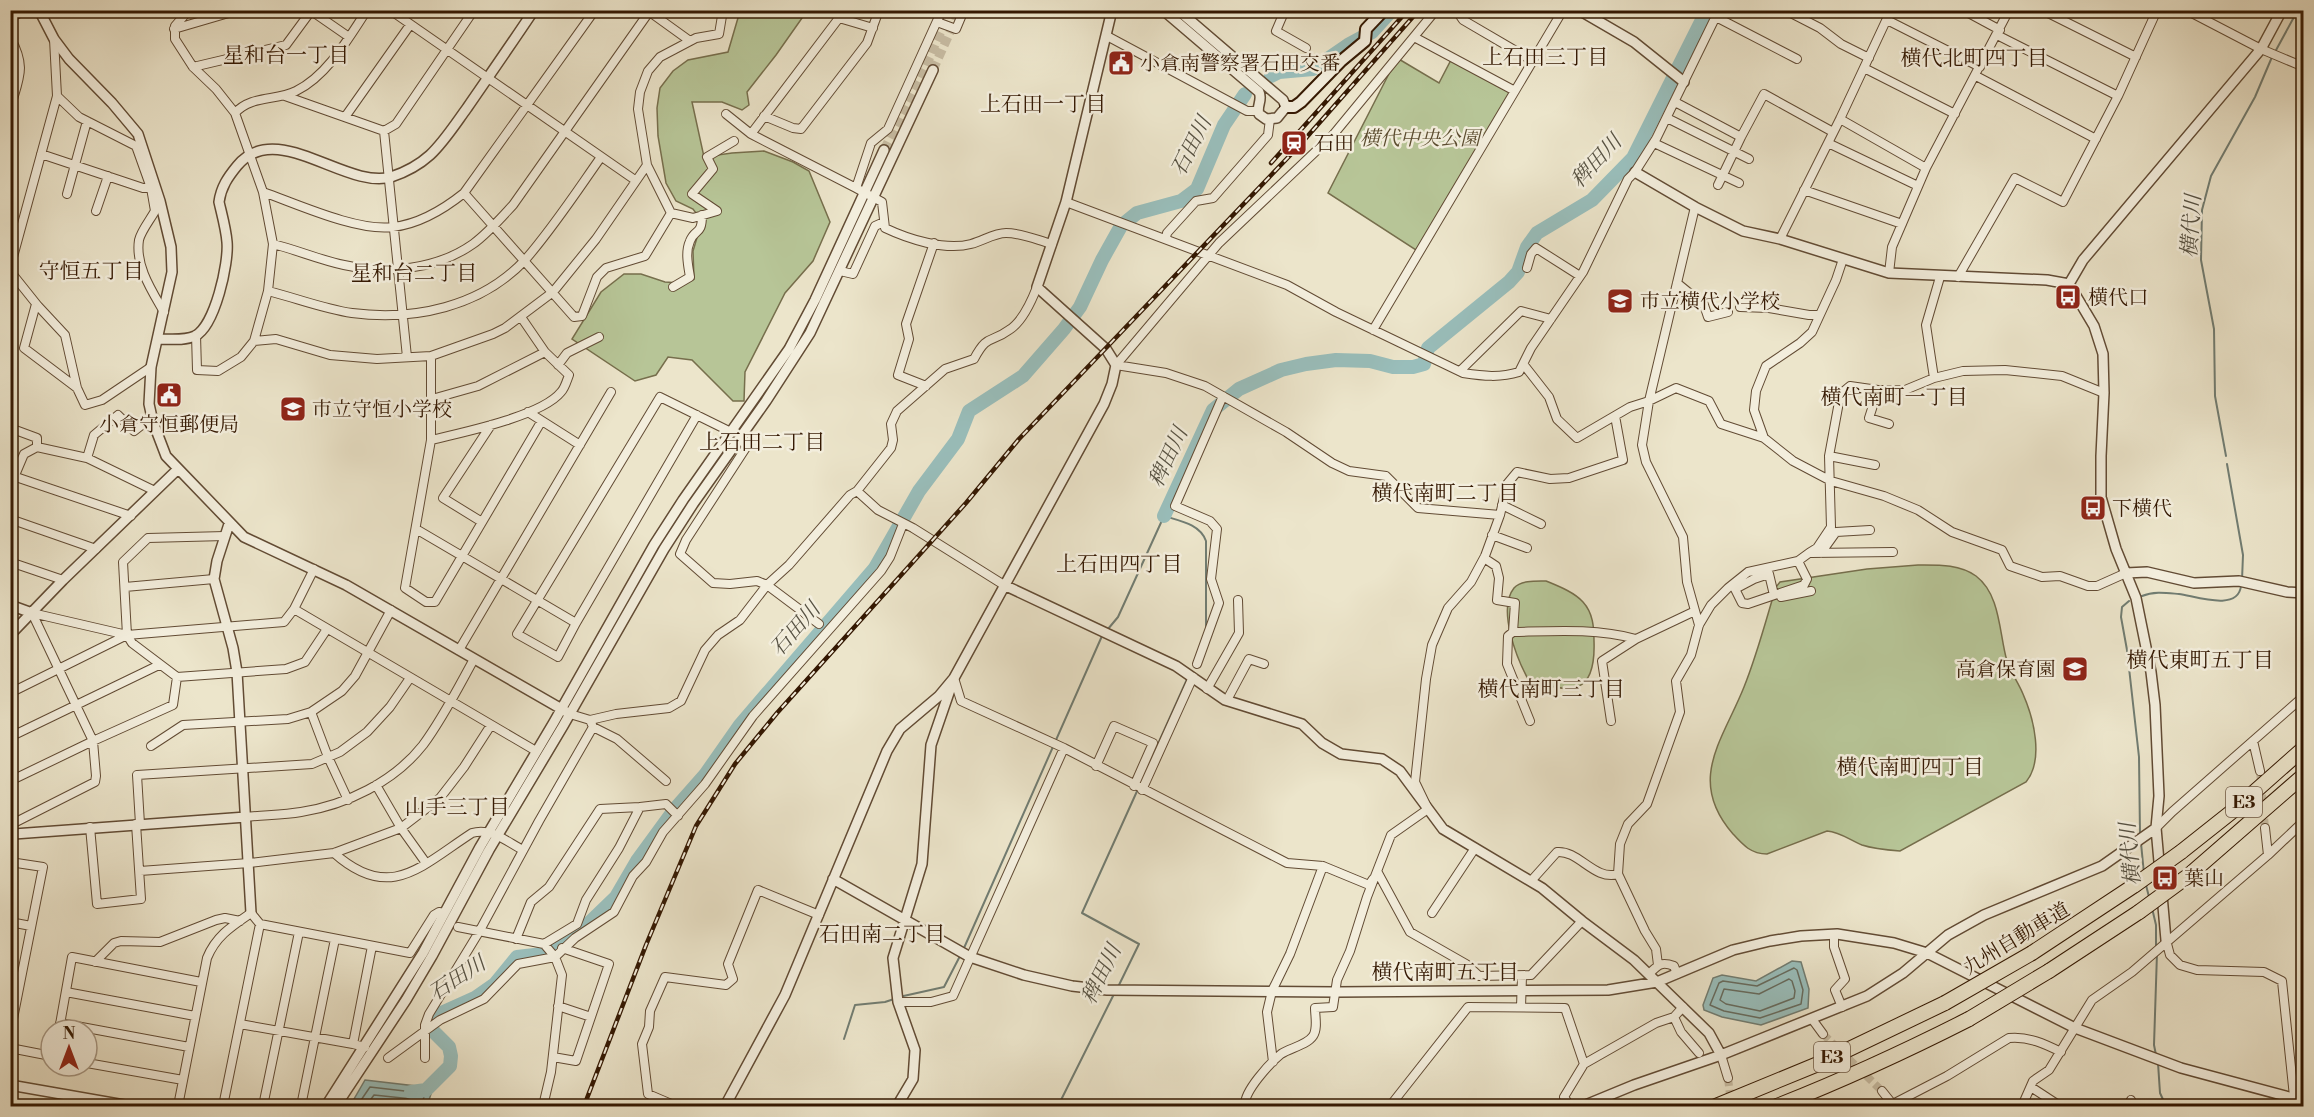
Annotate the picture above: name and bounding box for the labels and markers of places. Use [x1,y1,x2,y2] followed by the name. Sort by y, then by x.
[1106,48,1136,78] public building icon: 小倉南警察署石田交番
[1140,52,1340,77] place label: 小倉南警察署石田交番
[1279,128,1309,158] station icon: 石田
[1314,132,1354,157] place label: 石田
[2053,282,2083,312] bus stop icon: 横代口
[1605,286,1635,316] school or university icon: 市立横代小学校
[2088,286,2148,311] place label: 横代口
[1640,290,1780,315] place label: 市立横代小学校
[154,380,184,410] public building icon: 小倉守恒郵便局
[278,394,308,424] school or university icon: 市立守恒小学校
[312,398,452,423] place label: 市立守恒小学校
[99,413,239,438] place label: 小倉守恒郵便局
[2078,493,2108,523] bus stop icon: 下横代
[2112,497,2172,522] place label: 下横代
[2060,654,2090,684] school or university icon: 高倉保育園
[1956,658,2056,683] place label: 高倉保育園
[2150,863,2180,893] bus stop icon: 葉山
[2184,867,2224,892] place label: 葉山

